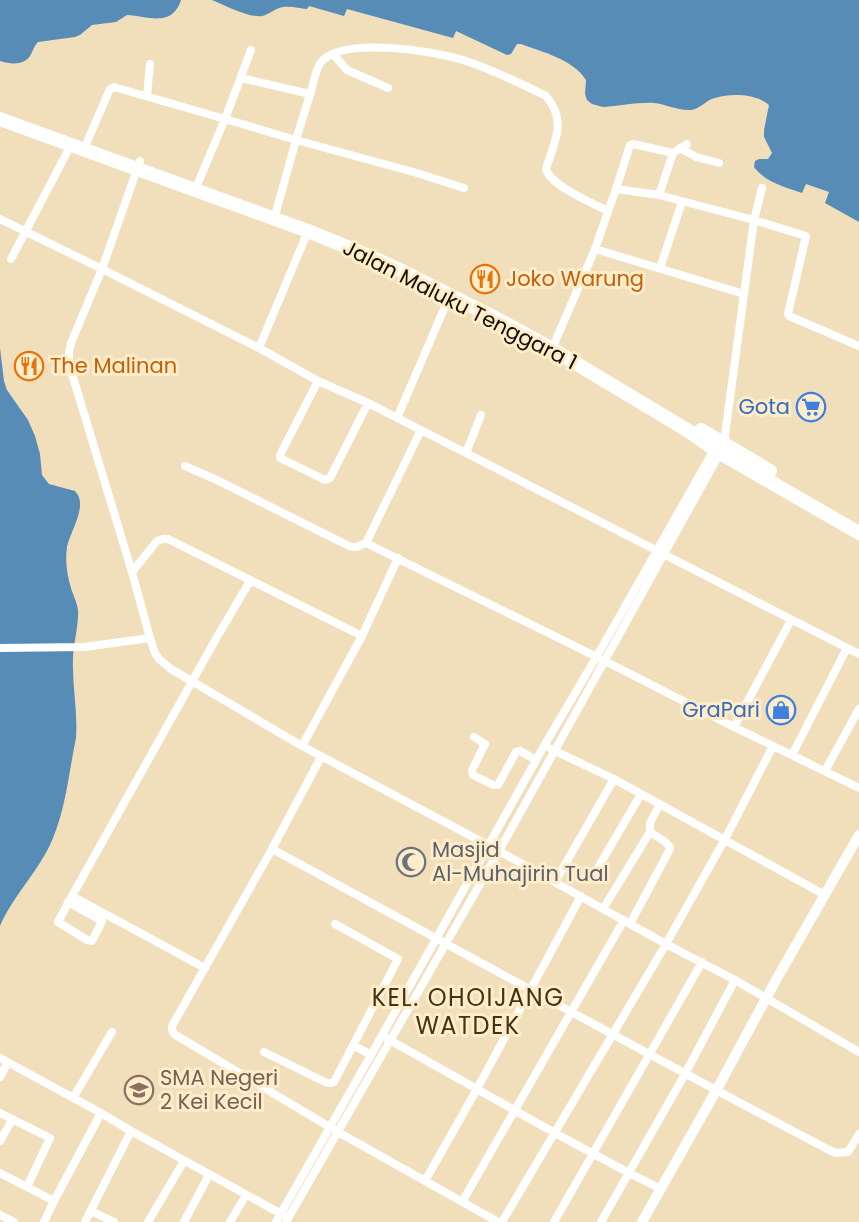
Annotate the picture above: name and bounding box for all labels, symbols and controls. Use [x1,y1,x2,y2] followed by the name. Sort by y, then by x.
[338,233,582,376] street label: Jalan Maluku Tenggara 1
[469,263,501,295] restaurant icon: Joko Warung
[506,264,644,293] place label: Joko Warung
[13,350,45,382] restaurant icon: The Malinan
[50,351,177,380] place label: The Malinan
[795,391,827,423] supermarket icon: Gota
[738,392,790,421] place label: Gota
[765,694,797,726] shop icon: GraPari
[682,695,760,724] place label: GraPari
[432,835,609,888] place label: Masjid Al-Muhajirin Tual
[395,846,427,878] mosque icon: Masjid Al-Muhajirin Tual
[372,981,564,1042] district label: KEL. OHOIJANG WATDEK
[160,1063,278,1116] place label: SMA Negeri 2 Kei Kecil
[123,1074,155,1106] school or university icon: SMA Negeri 2 Kei Kecil

